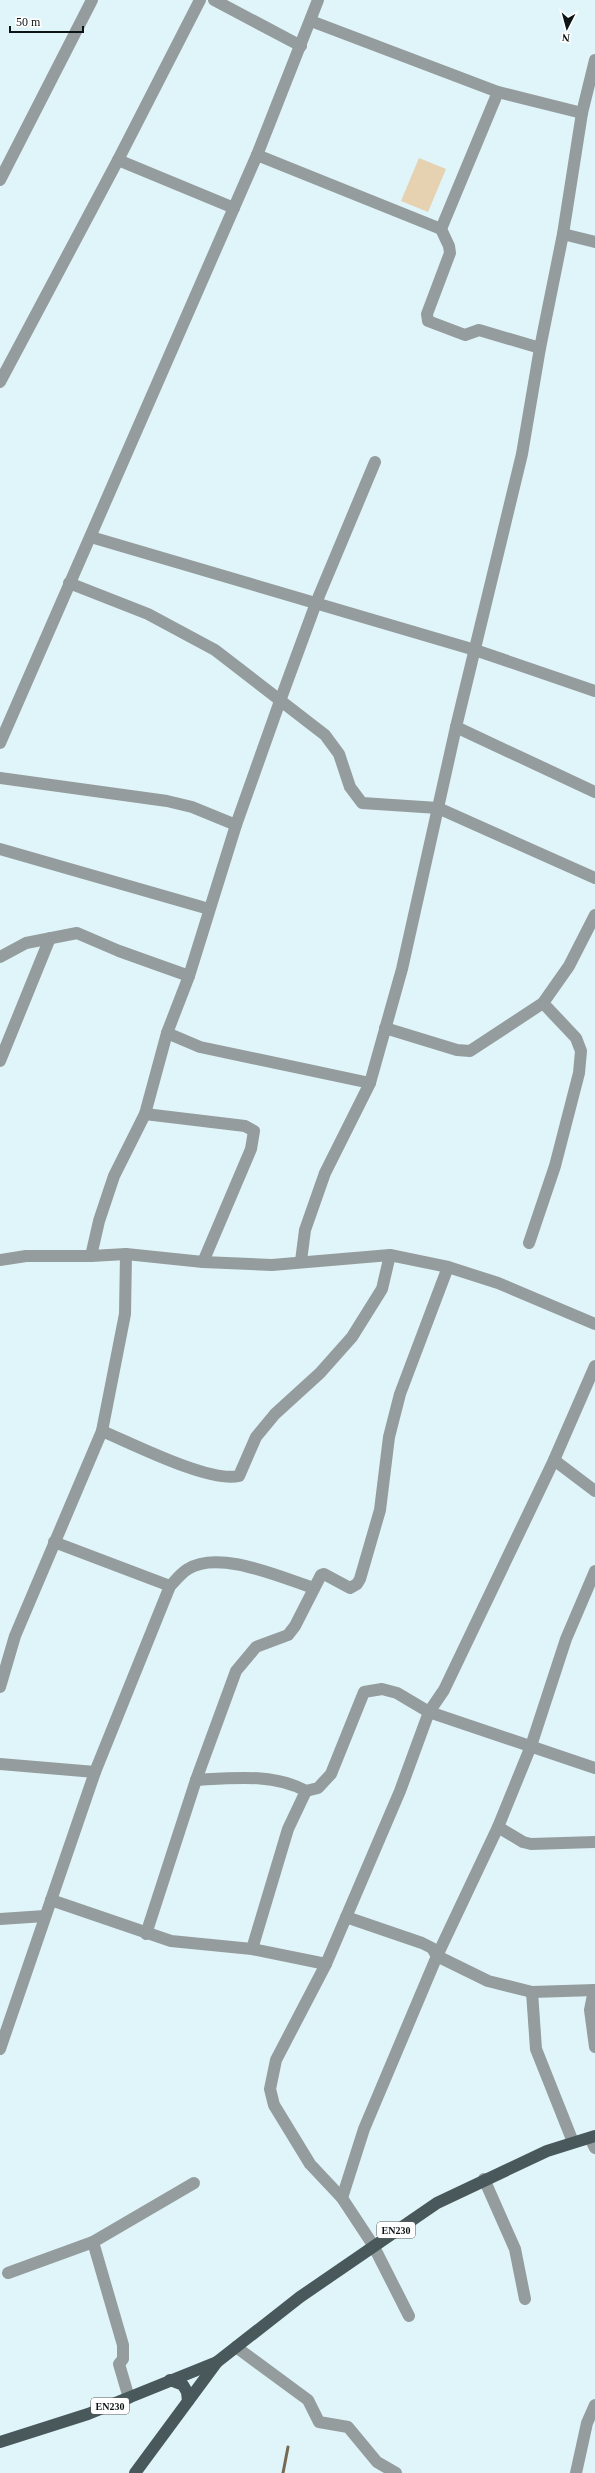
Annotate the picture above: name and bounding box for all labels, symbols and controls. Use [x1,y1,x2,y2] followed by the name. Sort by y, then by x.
[10,8,83,34] scale bar
[547,8,587,48] north arrow
[16,15,41,29] text: 50 m
[561,32,571,44] text: N
[377,2222,415,2238] road number: EN230
[91,2398,129,2414] road number: EN230

